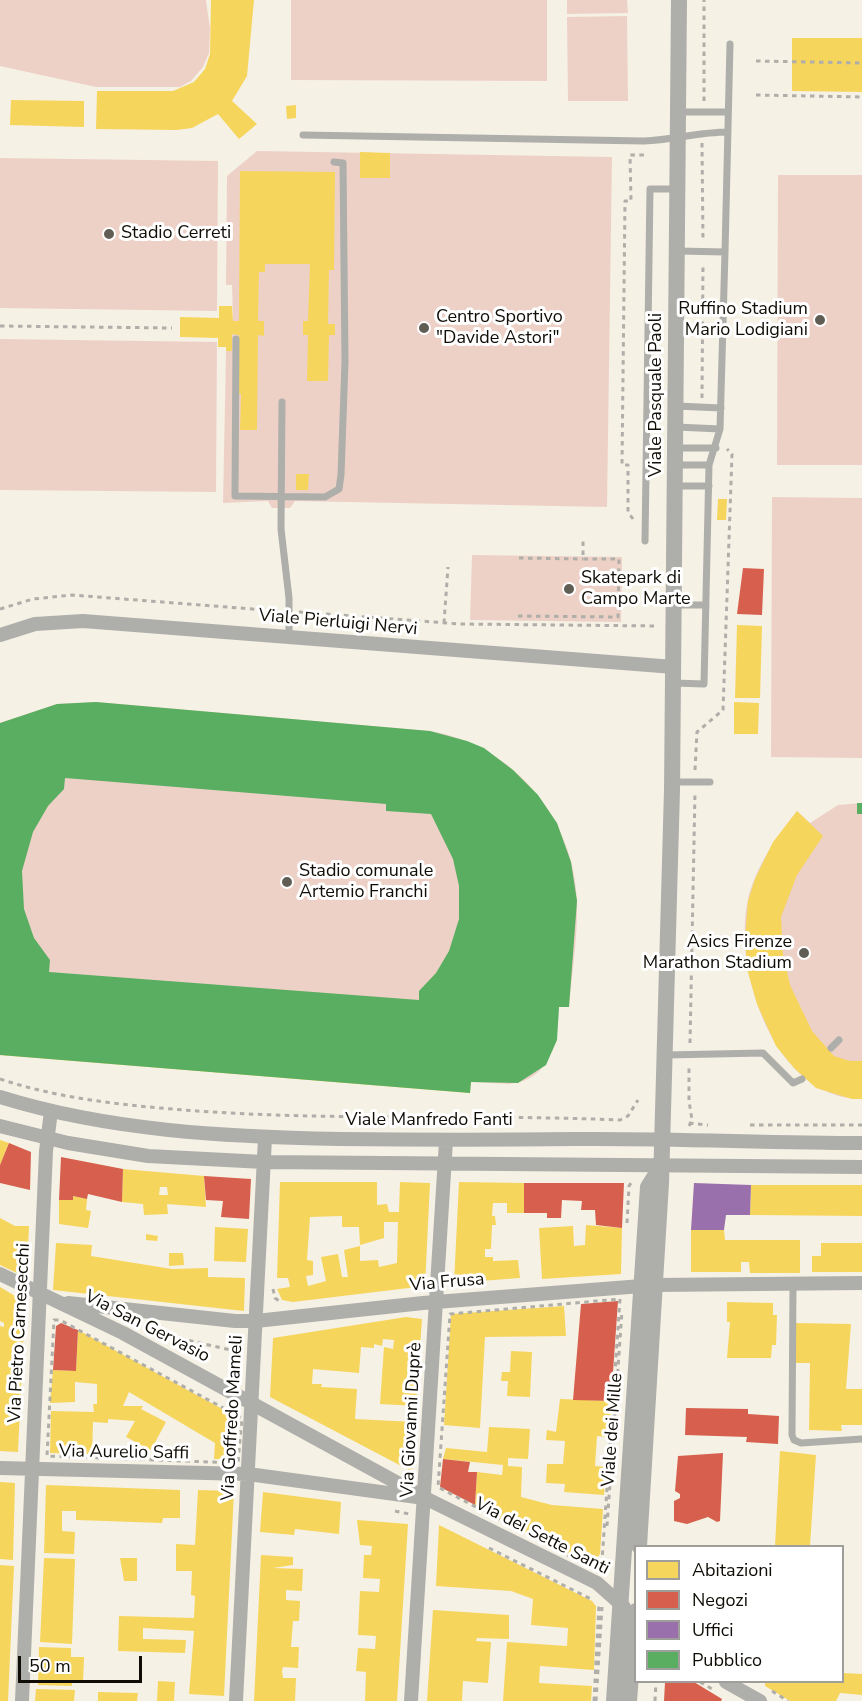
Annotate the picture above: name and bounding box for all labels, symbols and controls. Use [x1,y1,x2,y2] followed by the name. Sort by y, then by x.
[121,223,231,245] place label: Stadio Cerreti
[102,227,116,241] marker: Stadio Cerreti
[678,299,808,342] place label: Ruffino Stadium Mario Lodigiani
[436,307,563,350] place label: Centro Sportivo "Davide Astori"
[646,313,668,477] street label: Viale Pasquale Paoli
[813,313,827,327] marker: Ruffino Stadium Mario Lodigiani
[417,321,431,335] marker: Centro Sportivo "Davide Astori"
[581,568,691,610] place label: Skatepark di Campo Marte
[562,582,576,596] marker: Skatepark di Campo Marte
[258,605,418,641] street label: Viale Pierluigi Nervi
[299,861,433,904] place label: Stadio comunale Artemio Franchi
[280,875,294,889] marker: Stadio comunale Artemio Franchi
[643,932,792,974] place label: Asics Firenze Marathon Stadium
[797,946,811,960] marker: Asics Firenze Marathon Stadium
[345,1110,513,1132] street label: Viale Manfredo Fanti
[5,1243,35,1423] street label: Via Pietro Carnesecchi
[409,1269,485,1297] street label: Via Frusa
[81,1286,213,1368] street label: Via San Gervasio
[218,1335,248,1501] street label: Via Goffredo Mameli
[397,1342,427,1498] street label: Via Giovanni Duprè
[598,1372,628,1488] street label: Viale dei Mille
[59,1441,189,1465] street label: Via Aurelio Saffi
[471,1494,613,1580] street label: Via dei Sette Santi
[634,1545,844,1683] legend
[692,1558,773,1582] text: Abitazioni
[692,1588,748,1612] text: Negozi
[692,1618,733,1642] text: Uffici
[21,1644,146,1682] scale bar
[692,1648,762,1672] text: Pubblico
[29,1654,71,1678] text: 50 m

